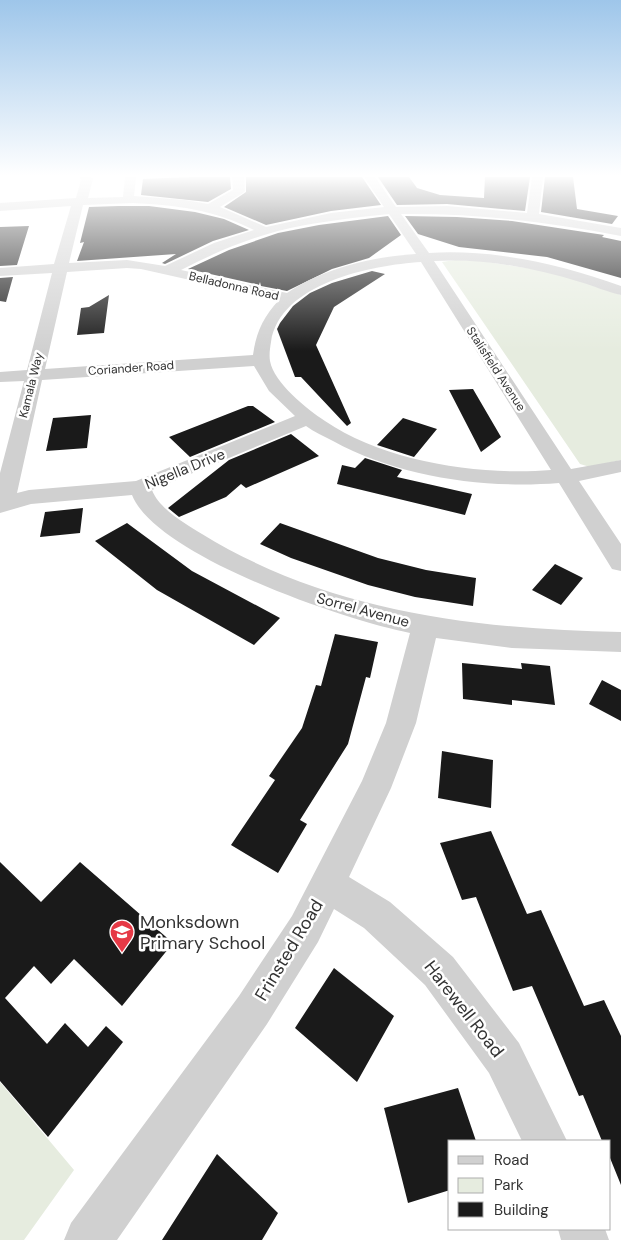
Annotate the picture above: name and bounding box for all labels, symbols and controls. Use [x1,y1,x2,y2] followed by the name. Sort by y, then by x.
[187,268,281,304] street label: Belladonna Road
[463,324,529,414] street label: Stalisfield Avenue
[15,350,47,419] street label: Kamala Way
[87,357,175,379] street label: Coriander Road
[142,444,228,494] street label: Nigella Drive
[314,588,412,632] street label: Sorrel Avenue
[249,895,329,1005] street label: Frinsted Road
[140,910,265,955] place label: Monksdown Primary School
[109,919,135,953] school or university icon: Monksdown Primary School
[419,956,509,1062] street label: Harewell Road
[448,1140,611,1230] legend
[494,1150,529,1170] text: Road
[494,1175,524,1195] text: Park
[494,1200,549,1220] text: Building

